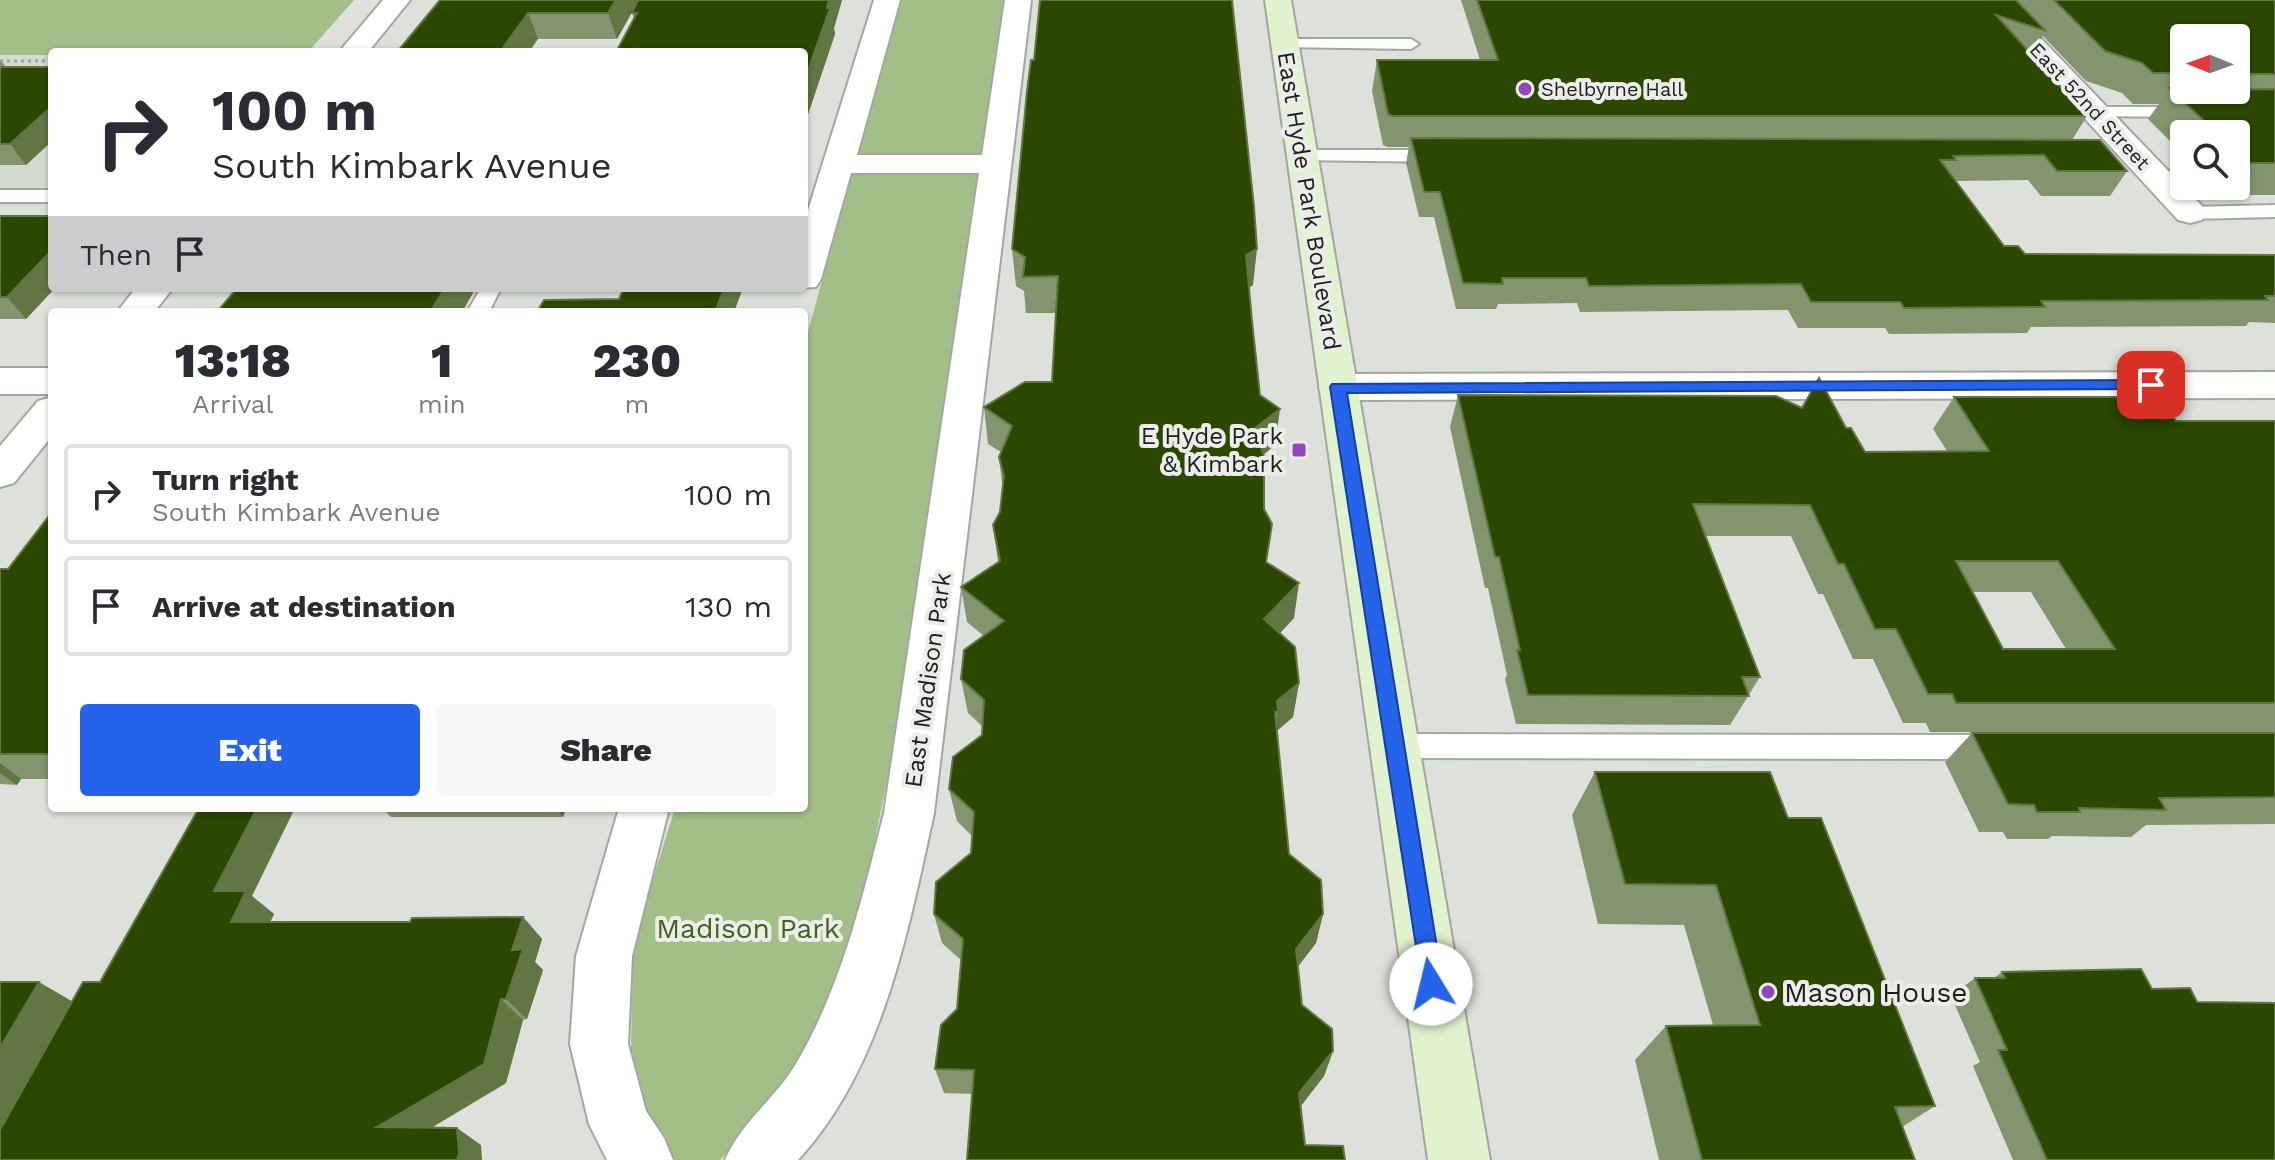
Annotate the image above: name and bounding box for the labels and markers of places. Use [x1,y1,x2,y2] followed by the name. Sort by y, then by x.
[1541,77,1683,101] place label: Shelbyrne Hall
[1516,80,1534,98] marker: Shelbyrne Hall
[2117,351,2185,419] pin
[1141,422,1283,478] place label: E Hyde Park & Kimbark
[1290,441,1308,459] marker: E Hyde Park & Kimbark
[1784,976,1967,1009] place label: Mason House
[1759,983,1777,1001] marker: Mason House

